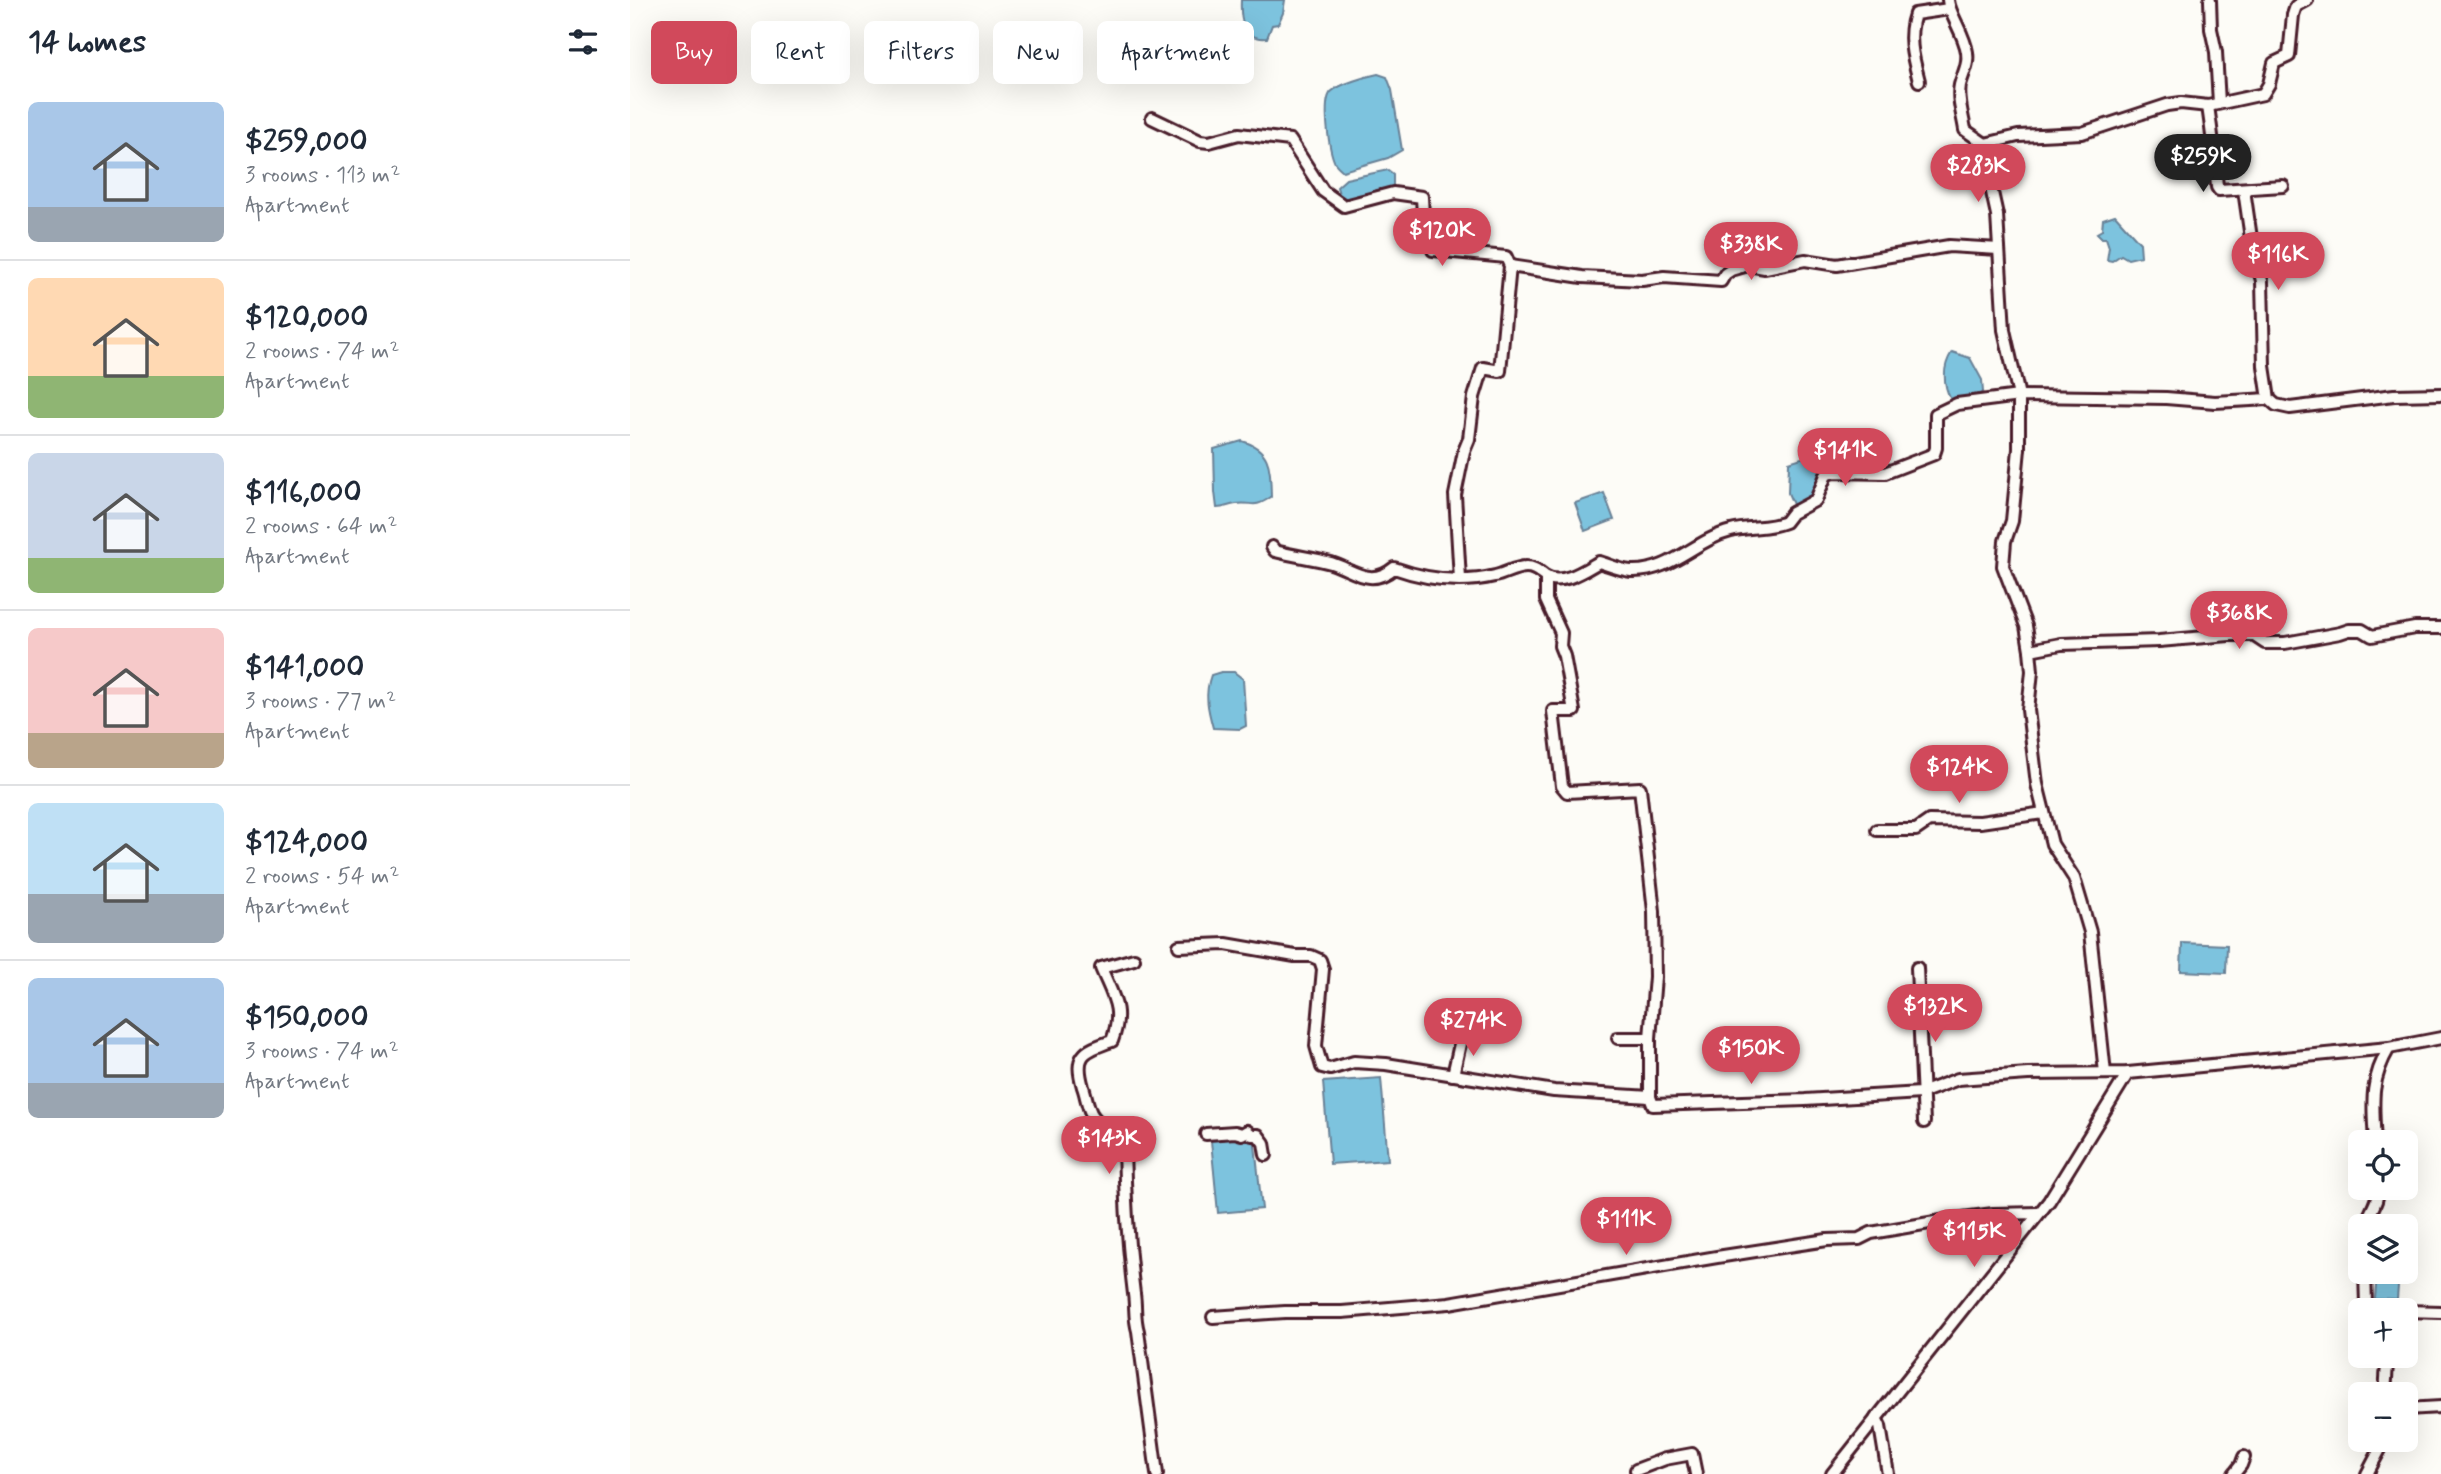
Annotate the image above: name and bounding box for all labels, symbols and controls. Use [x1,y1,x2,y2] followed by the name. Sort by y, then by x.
[651,21,737,84] chip: Buy
[751,21,850,84] chip: Rent
[864,21,979,84] chip: Filters
[993,21,1083,84] chip: New
[1097,21,1254,84] chip: Apartment
[28,23,146,62] text: 14 homes
[564,23,602,61] icon: filters
[245,122,368,161] text: $259,000
[84,130,168,214] icon: home
[2154,134,2252,194] pin: $259K
[2170,142,2236,172] text: $259K
[1929,144,2027,204] pin: $283K
[1946,152,2010,182] text: $283K
[245,161,400,191] text: 3 rooms · 113 m²
[245,191,350,221] text: Apartment
[1393,208,1491,268] pin: $120K
[1409,216,1475,246] text: $120K
[1702,222,1800,282] pin: $338K
[1720,230,1782,260] text: $338K
[2229,232,2327,292] pin: $116K
[2248,240,2308,270] text: $116K
[245,298,368,337] text: $120,000
[84,306,168,390] icon: home
[245,337,400,367] text: 2 rooms · 74 m²
[245,367,350,397] text: Apartment
[1796,428,1894,488] pin: $141K
[1814,436,1876,466] text: $141K
[245,473,362,512] text: $116,000
[84,481,168,565] icon: home
[245,512,397,542] text: 2 rooms · 64 m²
[245,542,350,572] text: Apartment
[2190,592,2288,651] pin: $368K
[2206,599,2272,629] text: $368K
[245,648,364,687] text: $141,000
[84,656,168,740] icon: home
[245,687,396,717] text: 3 rooms · 77 m²
[245,717,350,747] text: Apartment
[1910,746,2008,805] pin: $124K
[1926,753,1992,783] text: $124K
[245,823,368,862] text: $124,000
[84,831,168,915] icon: home
[245,862,399,892] text: 2 rooms · 54 m²
[245,892,350,922] text: Apartment
[1886,984,1984,1044] pin: $132K
[1903,992,1967,1022] text: $132K
[245,998,369,1037] text: $150,000
[1424,998,1522,1058] pin: $274K
[84,1006,168,1090] icon: home
[1440,1006,1506,1036] text: $274K
[1702,1026,1800,1086] pin: $150K
[1718,1034,1784,1064] text: $150K
[245,1037,399,1067] text: 3 rooms · 74 m²
[245,1067,350,1097] text: Apartment
[1060,1116,1158,1176] pin: $143K
[1077,1124,1141,1154] text: $143K
[2348,1130,2418,1452] map controls
[2348,1130,2418,1200] button: locate
[1577,1198,1675,1257] pin: $111K
[1597,1205,1655,1235] text: $111K
[1925,1210,2023,1269] pin: $115K
[2348,1214,2418,1284] button: layers
[1943,1217,2005,1247] text: $115K
[2348,1298,2418,1368] button: +
[2348,1382,2418,1452] button: −

